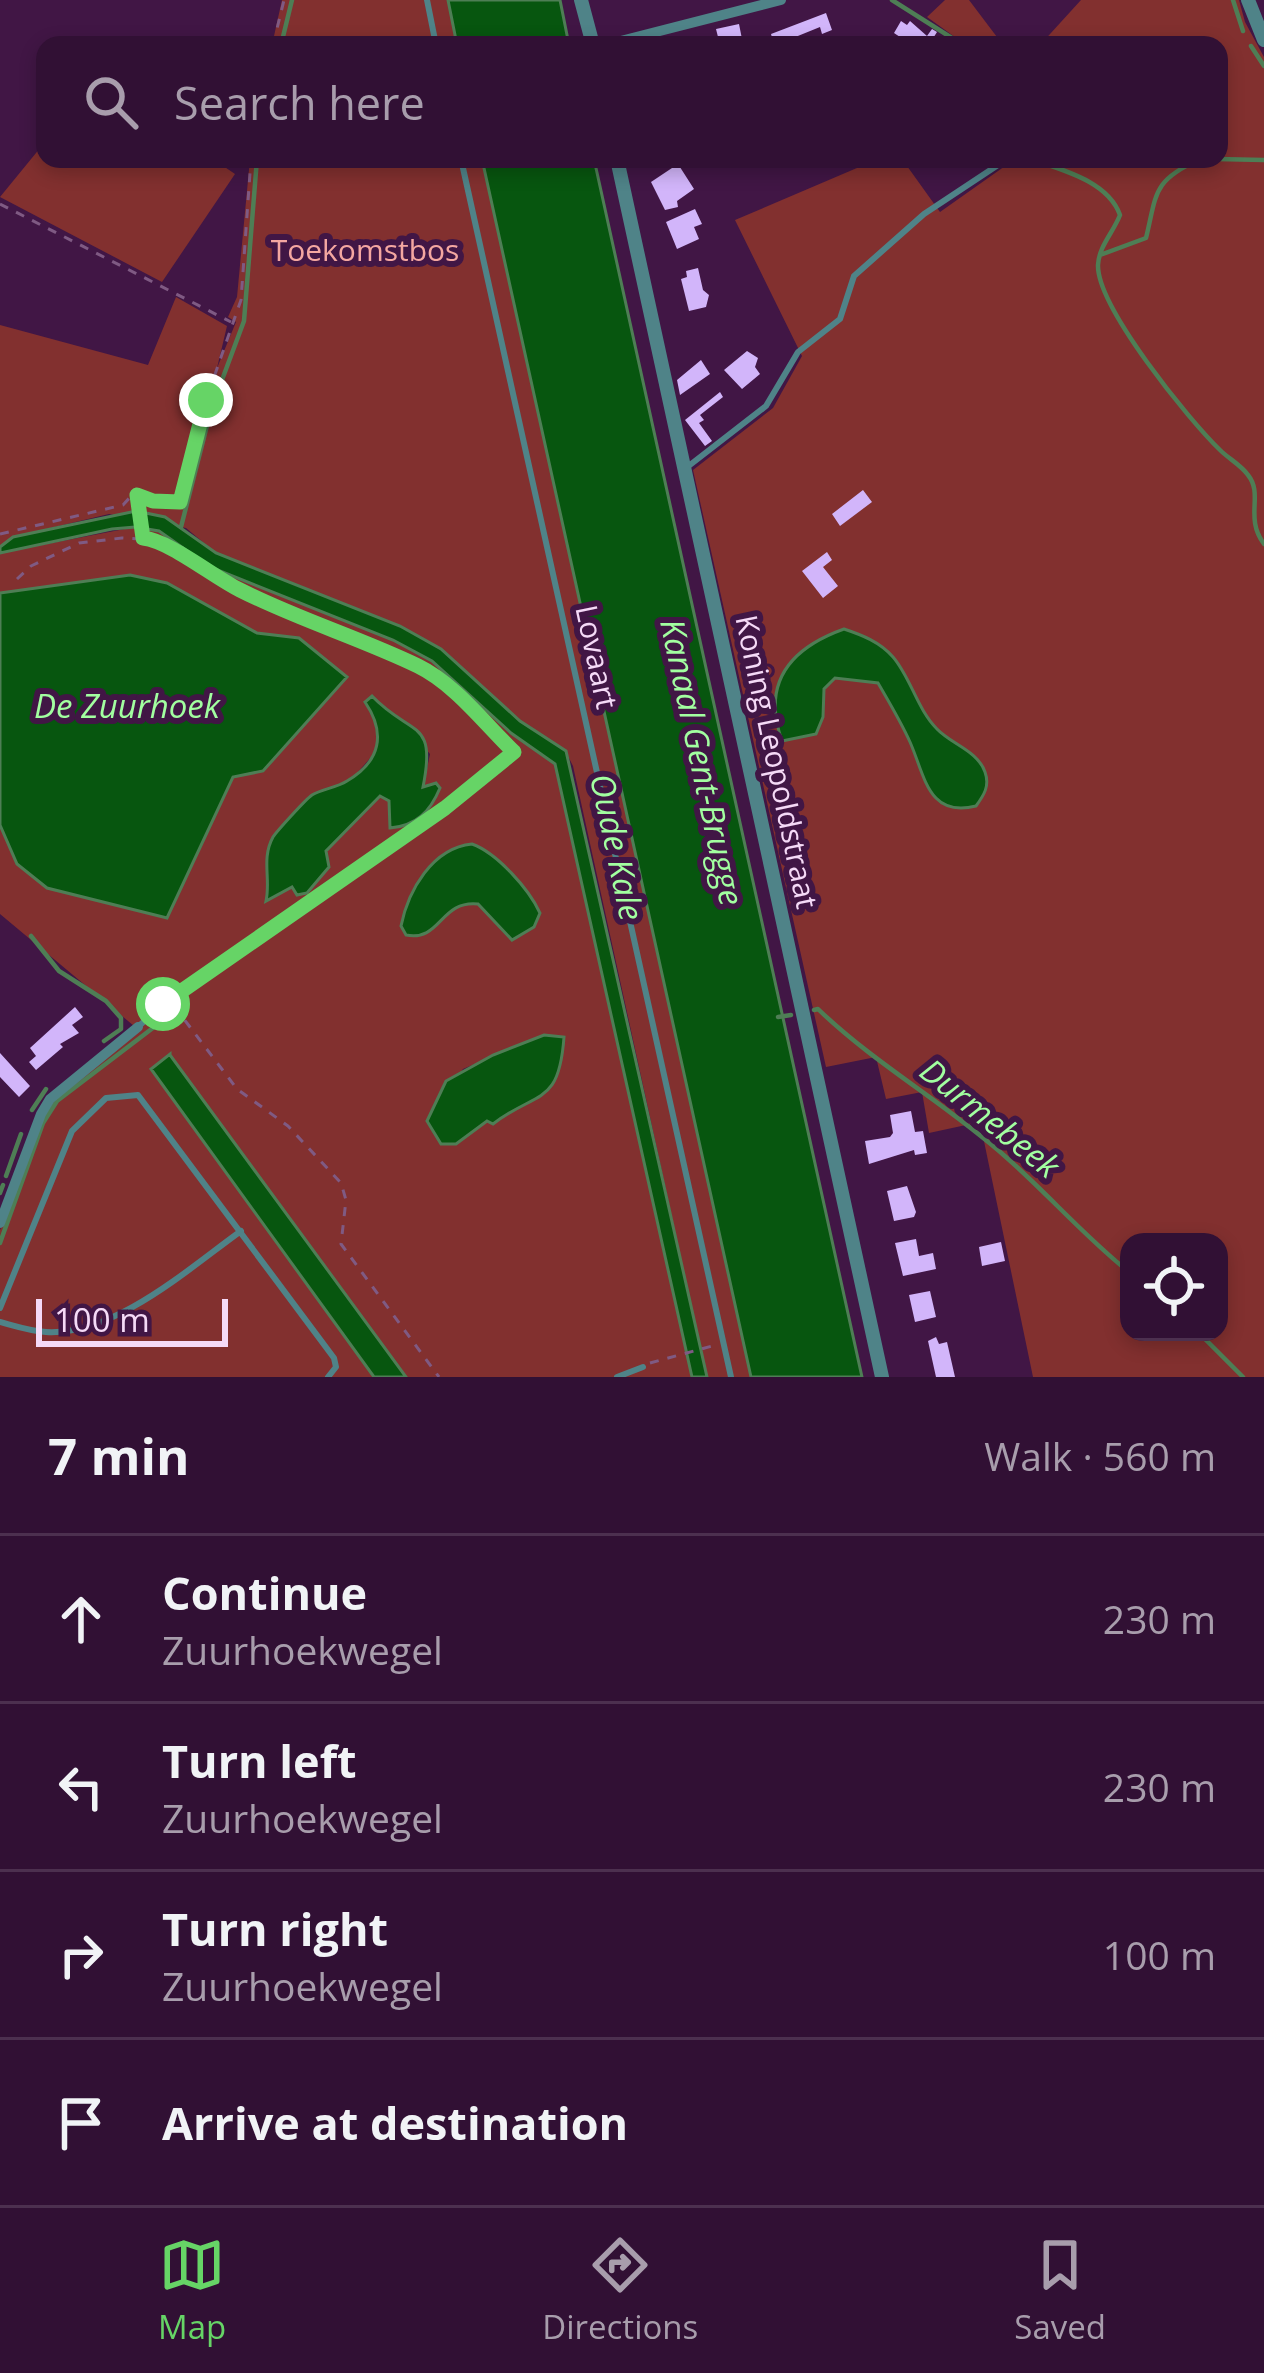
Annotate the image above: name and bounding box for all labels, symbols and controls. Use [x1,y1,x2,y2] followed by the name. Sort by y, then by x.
[36,36,1228,168] search box
[78,69,144,135] icon: search
[174,72,425,133] text: Search here
[271,229,459,270] park label: Toekomstbos
[179,373,233,427] route end
[566,601,628,712] street label: Lovaart
[726,611,829,912] street label: Koning Leopoldstraat
[650,614,755,909] water label: Kanaal Gent-Brugge
[34,683,222,728] water label: De Zuurhoek
[580,769,655,924] water label: Oude Kale
[136,977,190,1031] route start
[911,1047,1071,1189] water label: Durmebeek
[1120,1233,1228,1341] map controls
[1120,1233,1228,1341] button: locate
[36,1293,228,1346] scale bar
[54,1297,150,1342] text: 100 m
[48,1420,190,1490] text: 7 min
[984,1429,1216,1482] text: Walk · 560 m
[162,1562,367,1623] text: Continue
[48,1586,114,1652] icon: ahead
[1103,1592,1216,1645] text: 230 m
[162,1623,443,1676] text: Zuurhoekwegel
[162,1730,357,1791] text: Turn left
[48,1754,114,1820] icon: left
[1103,1760,1216,1813] text: 230 m
[162,1791,443,1844] text: Zuurhoekwegel
[162,1898,388,1959] text: Turn right
[48,1922,114,1988] icon: right
[1103,1928,1216,1981] text: 100 m
[162,1959,443,2012] text: Zuurhoekwegel
[48,2090,114,2156] icon: arrive
[162,2092,628,2153] text: Arrive at destination
[158,2232,226,2349] tab: Map
[542,2232,698,2349] tab: Directions
[1014,2232,1106,2349] tab: Saved

